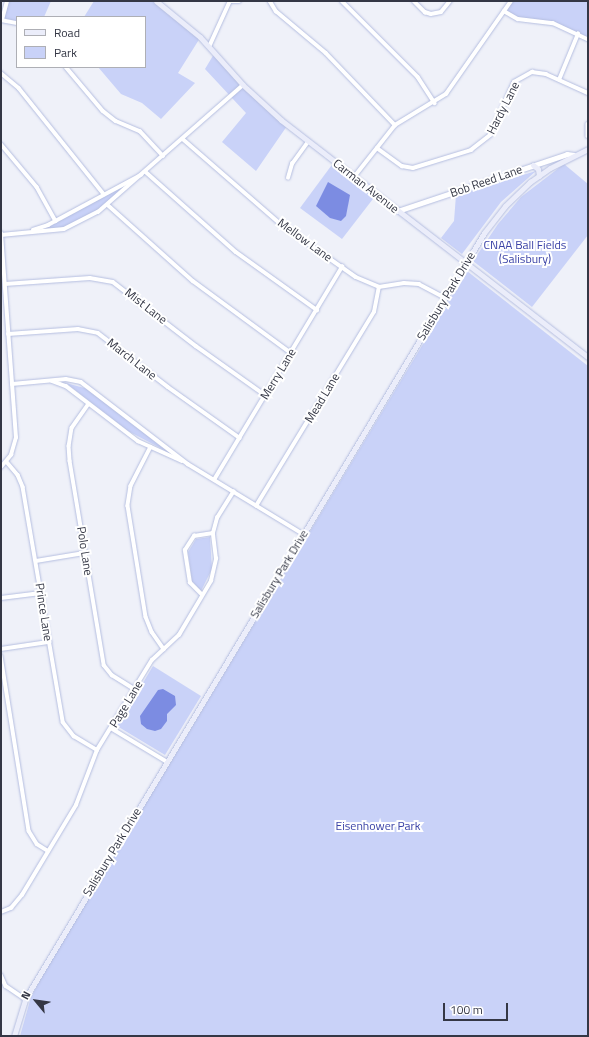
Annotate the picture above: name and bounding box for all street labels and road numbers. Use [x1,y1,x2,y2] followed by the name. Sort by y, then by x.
[484,79,522,137] street label: Hardy Lane
[330,156,402,216] street label: Carman Avenue
[448,162,524,200] street label: Bob Reed Lane
[275,215,335,265] street label: Mellow Lane
[414,249,478,343] street label: Salisbury Park Drive
[122,285,170,327] street label: Mist Lane
[104,335,160,383] street label: March Lane
[257,346,299,402] street label: Merry Lane
[302,371,342,425] street label: Mead Lane
[74,525,96,577] street label: Polo Lane
[247,527,311,621] street label: Salisbury Park Drive
[32,582,56,642] street label: Prince Lane
[106,678,146,730] street label: Page Lane
[80,805,144,899] street label: Salisbury Park Drive

